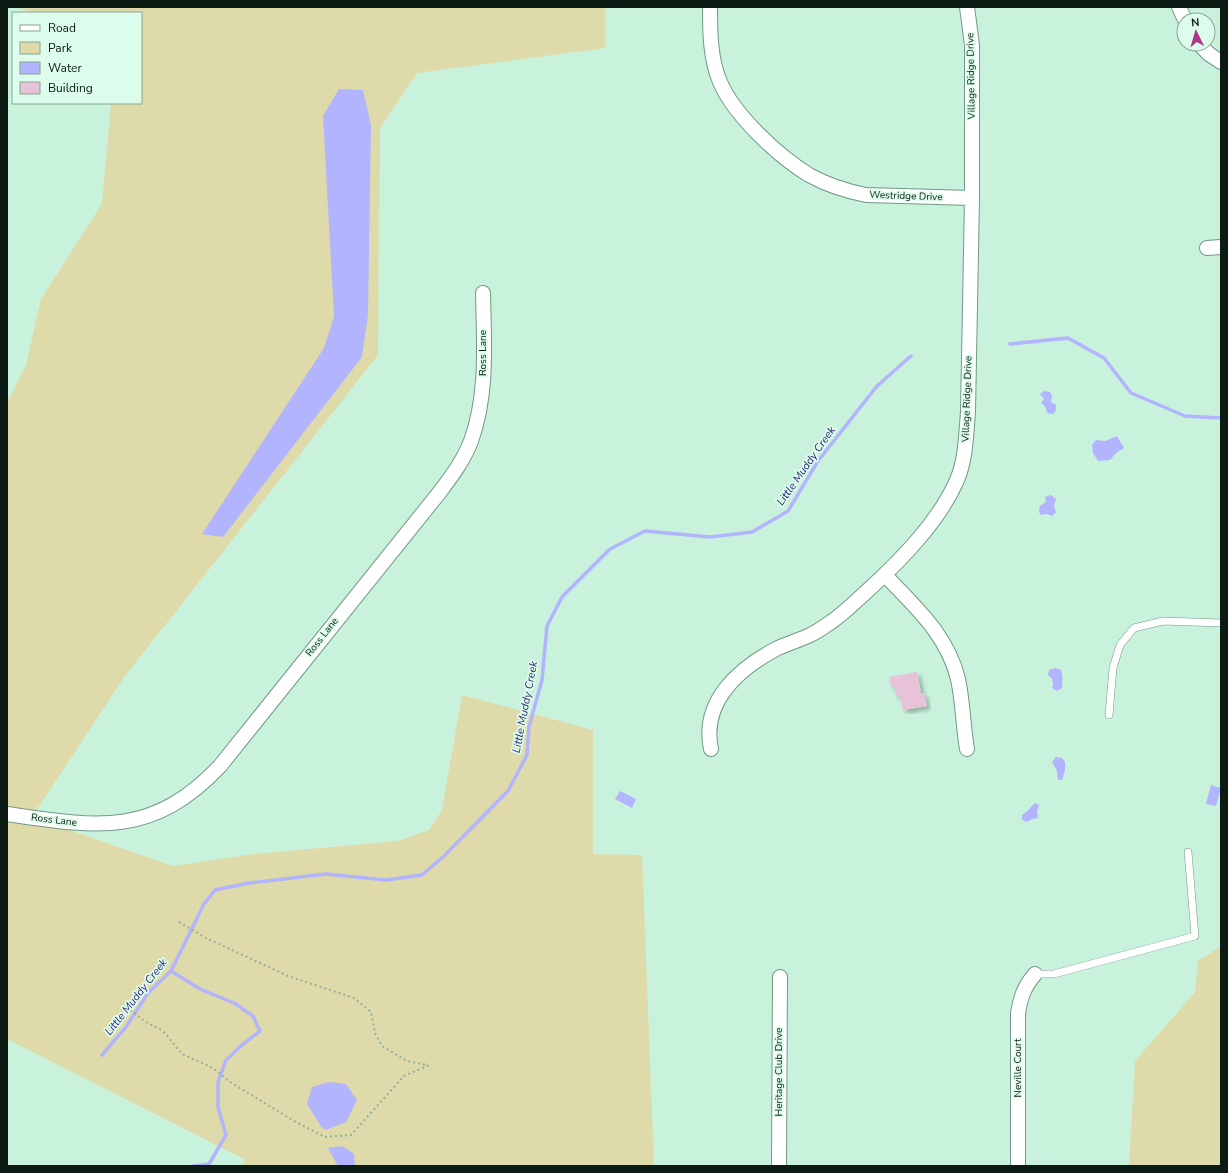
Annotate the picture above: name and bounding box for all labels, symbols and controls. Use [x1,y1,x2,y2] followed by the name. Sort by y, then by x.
[12,12,142,104] legend
[1176,12,1216,52] north arrow
[1190,15,1200,30] text: N
[48,20,76,36] text: Road
[963,33,979,120] street label: Village Ridge Drive
[48,40,73,56] text: Park
[48,60,82,76] text: Water
[48,80,93,96] text: Building
[869,188,943,204] street label: Westridge Drive
[476,330,490,376] street label: Ross Lane
[958,356,976,443] street label: Village Ridge Drive
[773,423,839,509] water label: Little Muddy Creek
[302,615,342,659] street label: Ross Lane
[509,659,541,754] water label: Little Muddy Creek
[30,810,78,830] street label: Ross Lane
[101,955,171,1038] water label: Little Muddy Creek
[772,1028,786,1116] street label: Heritage Club Drive
[1011,1038,1025,1097] street label: Neville Court

